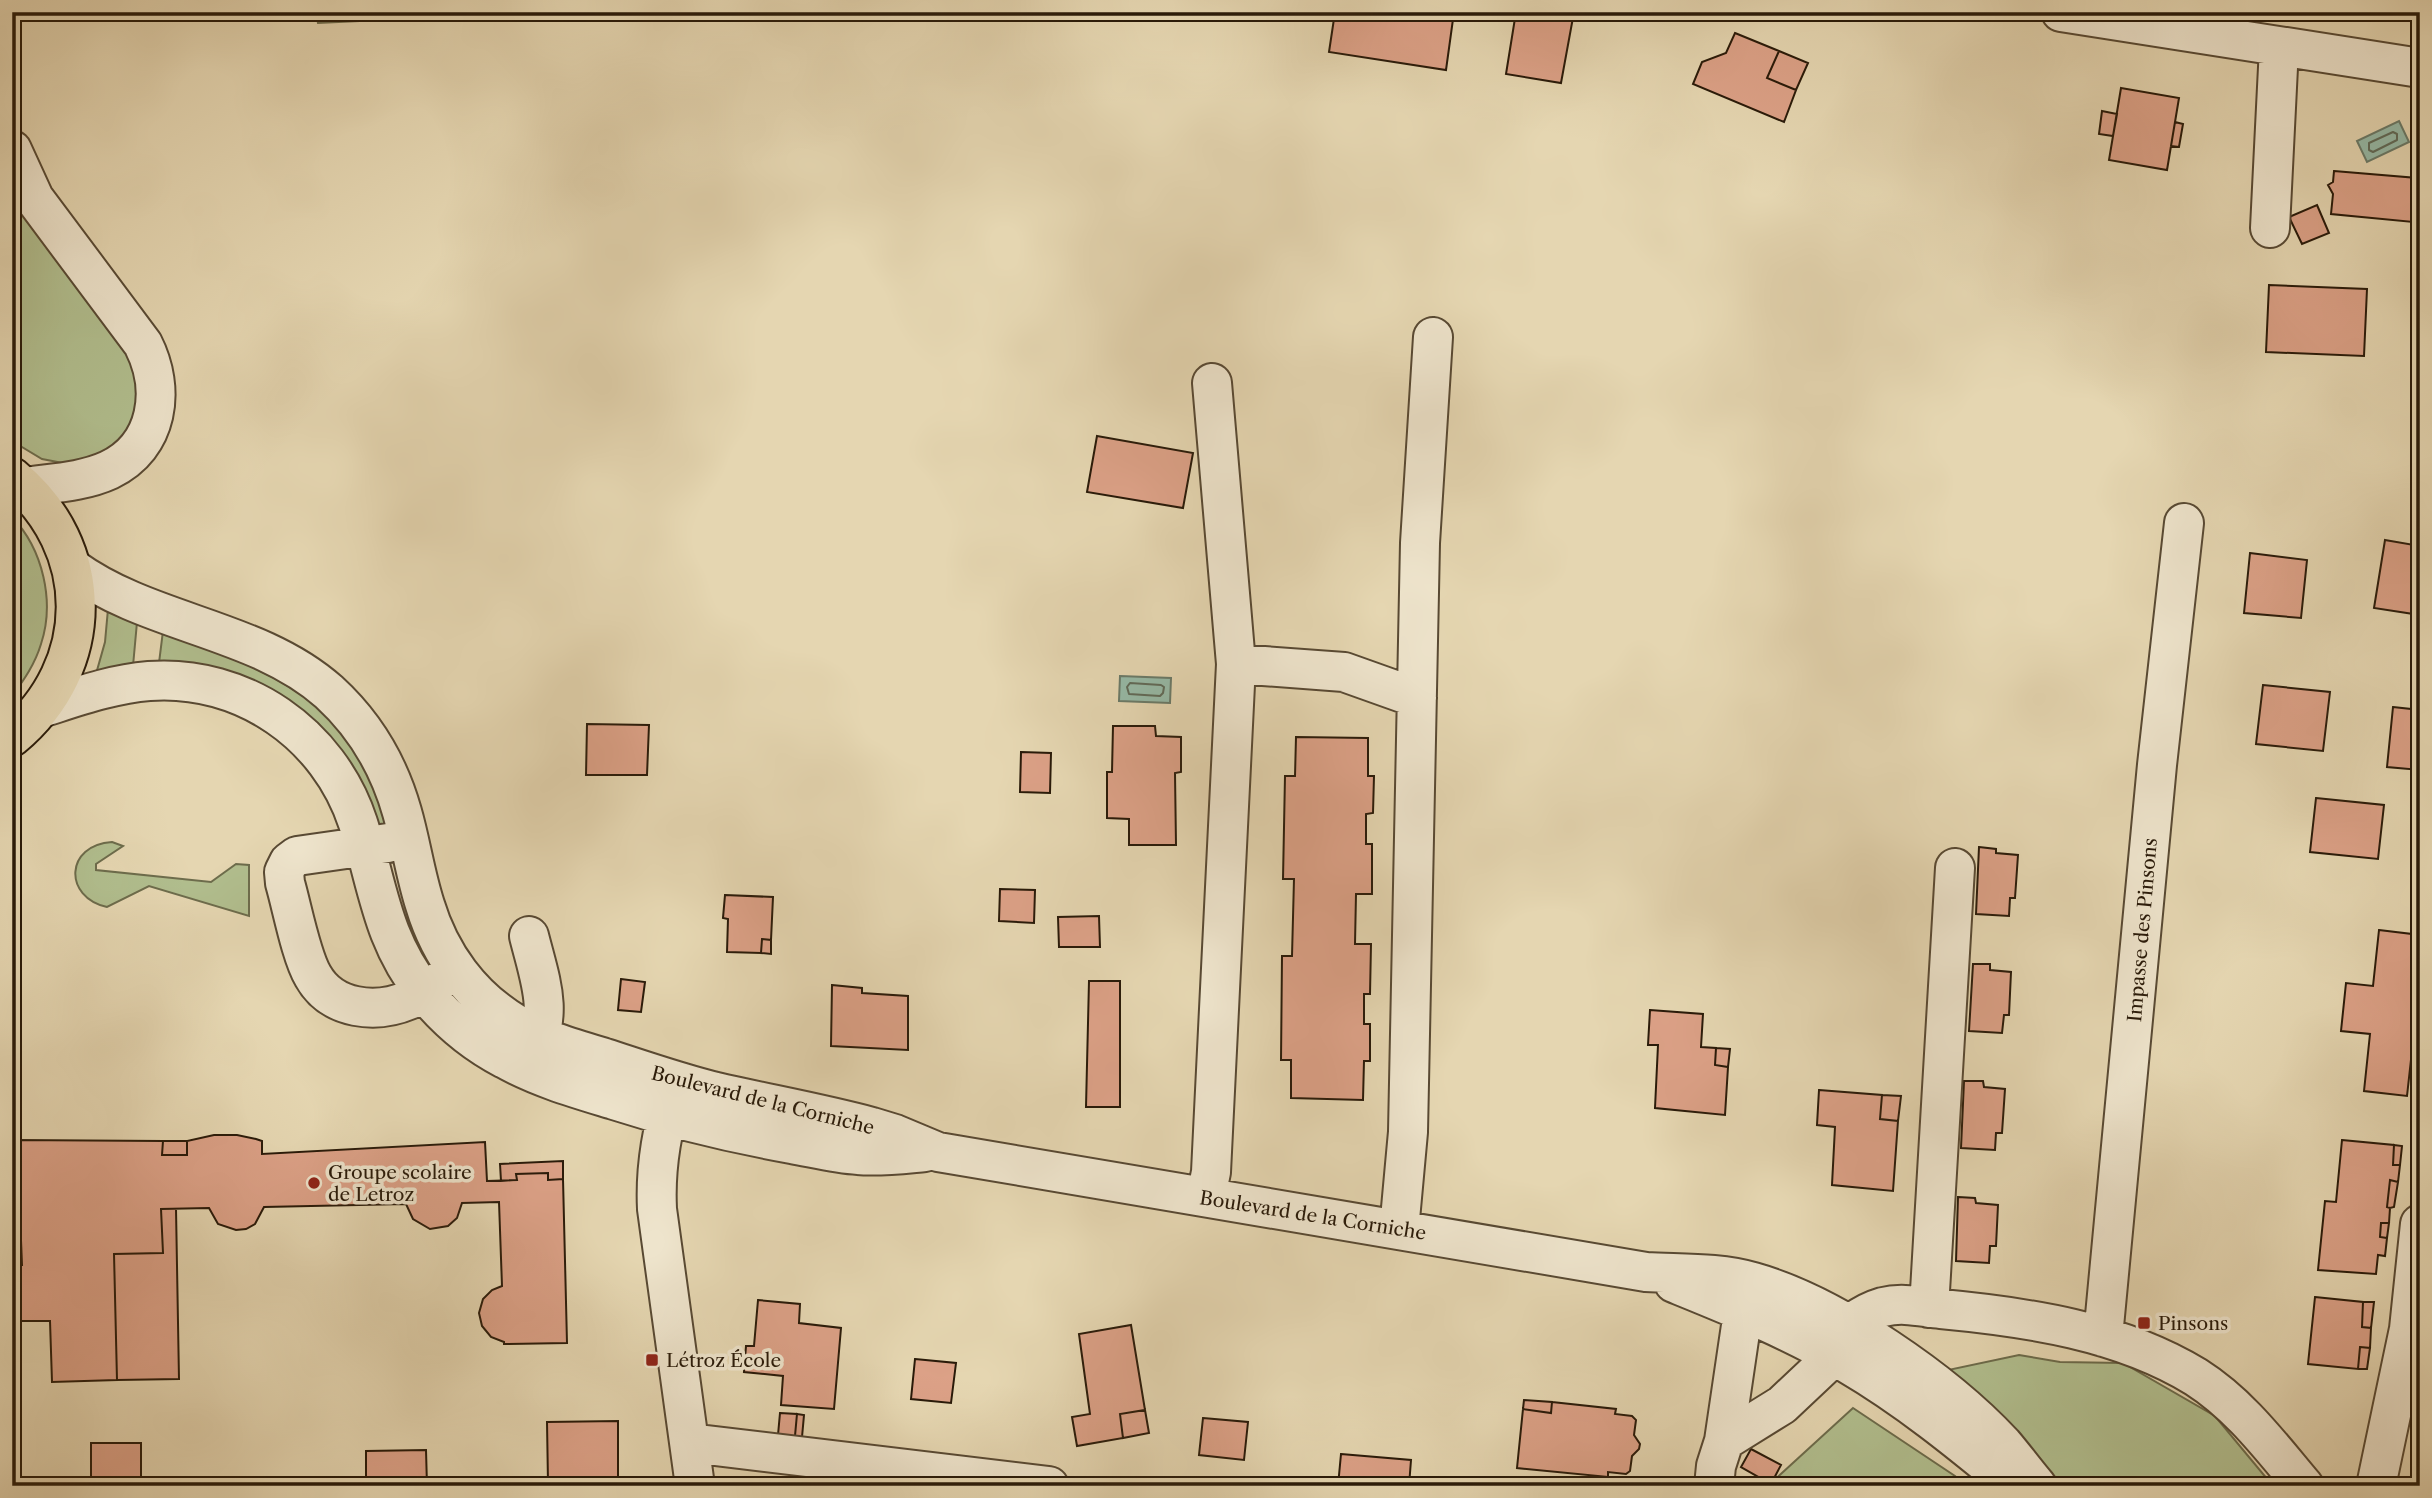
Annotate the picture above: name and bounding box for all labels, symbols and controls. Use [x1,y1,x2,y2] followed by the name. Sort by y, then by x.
[2123,837,2162,1023] street label: Impasse des Pinsons
[649,1062,877,1139] street label: Boulevard de la Corniche
[328,1161,472,1206] place label: Groupe scolaire de Letroz
[306,1175,322,1191] marker: Groupe scolaire de Letroz
[1198,1186,1428,1245] street label: Boulevard de la Corniche
[2158,1312,2228,1335] place label: Pinsons
[2136,1315,2152,1331] marker: Pinsons
[666,1349,781,1372] place label: Létroz École
[644,1352,660,1368] marker: Létroz École

